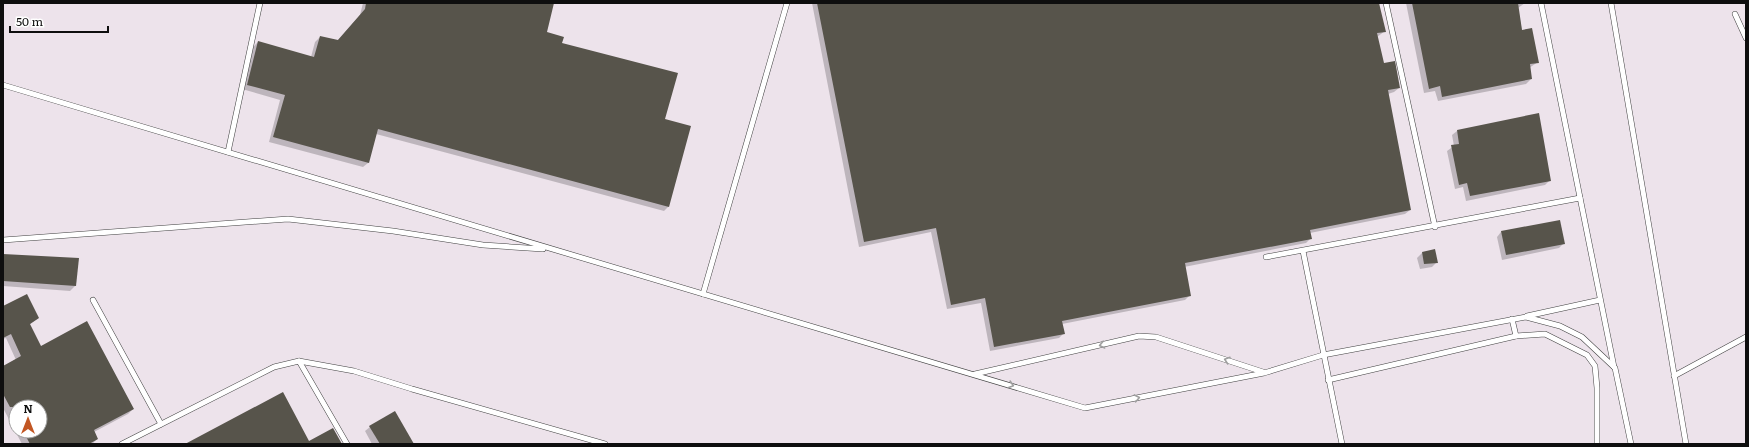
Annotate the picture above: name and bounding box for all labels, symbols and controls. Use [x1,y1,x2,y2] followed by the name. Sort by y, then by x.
[10,8,108,34] scale bar
[16,12,43,30] text: 50 m
[1099,340,1105,348] one-way arrow
[1224,357,1231,365] one-way arrow
[1008,380,1015,389] one-way arrow
[1134,394,1140,402] one-way arrow
[8,399,48,439] north arrow
[23,400,33,416] text: N

